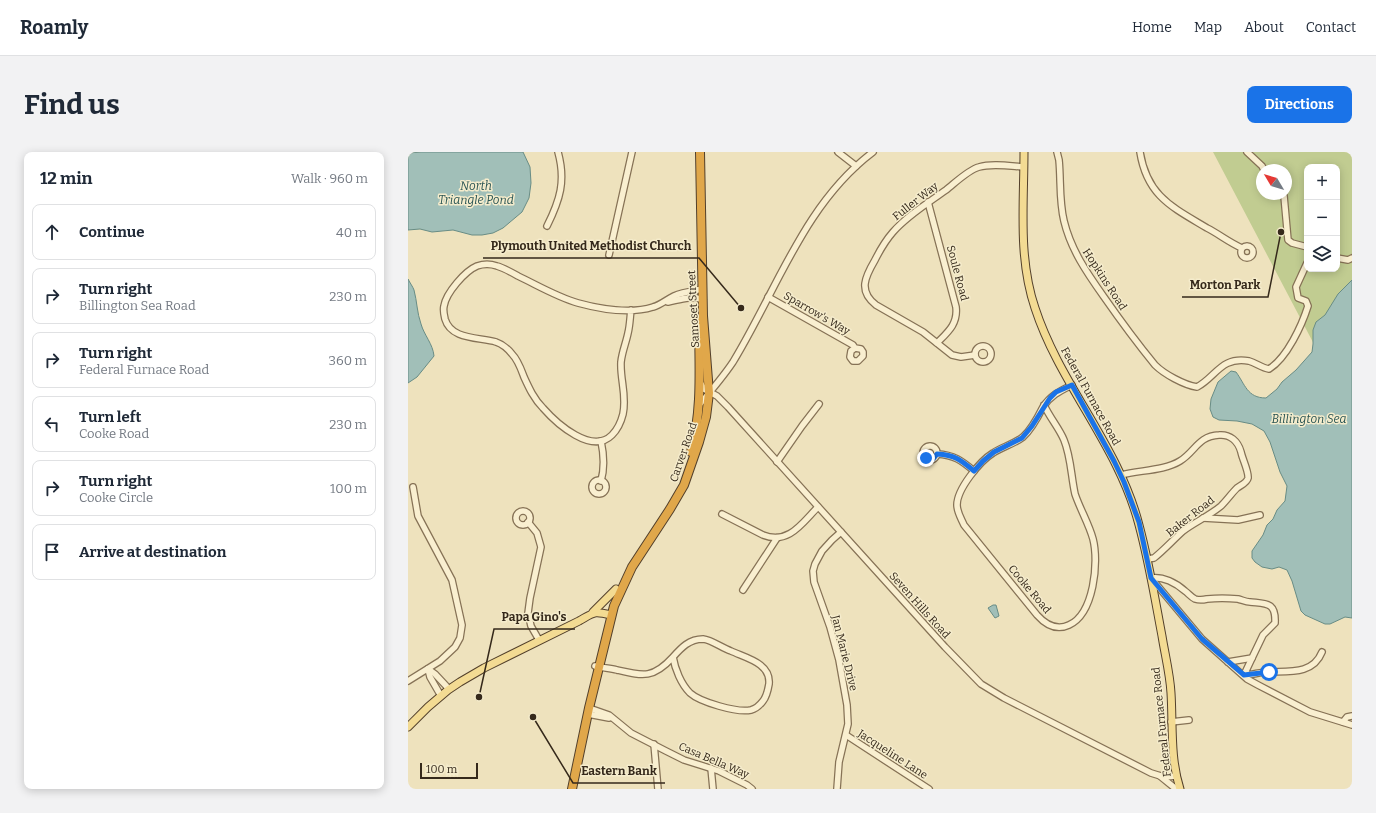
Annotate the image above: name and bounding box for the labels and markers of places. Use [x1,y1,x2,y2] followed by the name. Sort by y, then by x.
[483,234,699,258] callout: Plymouth United Methodist Church
[1182,273,1268,297] callout: Morton Park
[494,605,575,629] callout: Papa Gino's
[573,759,665,783] callout: Eastern Bank

